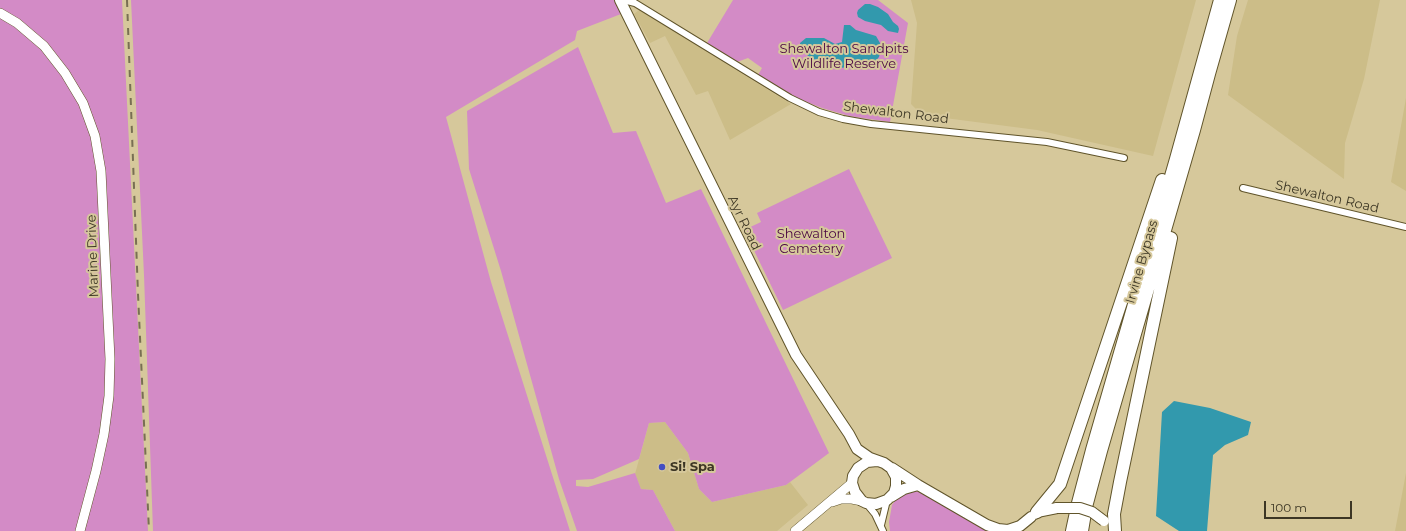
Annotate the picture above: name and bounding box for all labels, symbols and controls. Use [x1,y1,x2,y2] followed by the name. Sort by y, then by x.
[779,41,909,72] park label: Shewalton Sandpits Wildlife Reserve
[842,99,950,127] street label: Shewalton Road
[1274,177,1380,217] street label: Shewalton Road
[724,193,764,253] street label: Ayr Road
[84,214,102,298] street label: Marine Drive
[1123,219,1161,305] street label: Irvine Bypass
[777,226,845,257] park label: Shewalton Cemetery
[670,459,715,475] place label: Si! Spa
[657,462,667,472] marker: Si! Spa
[1266,493,1354,519] scale bar
[1271,500,1307,515] text: 100 m

